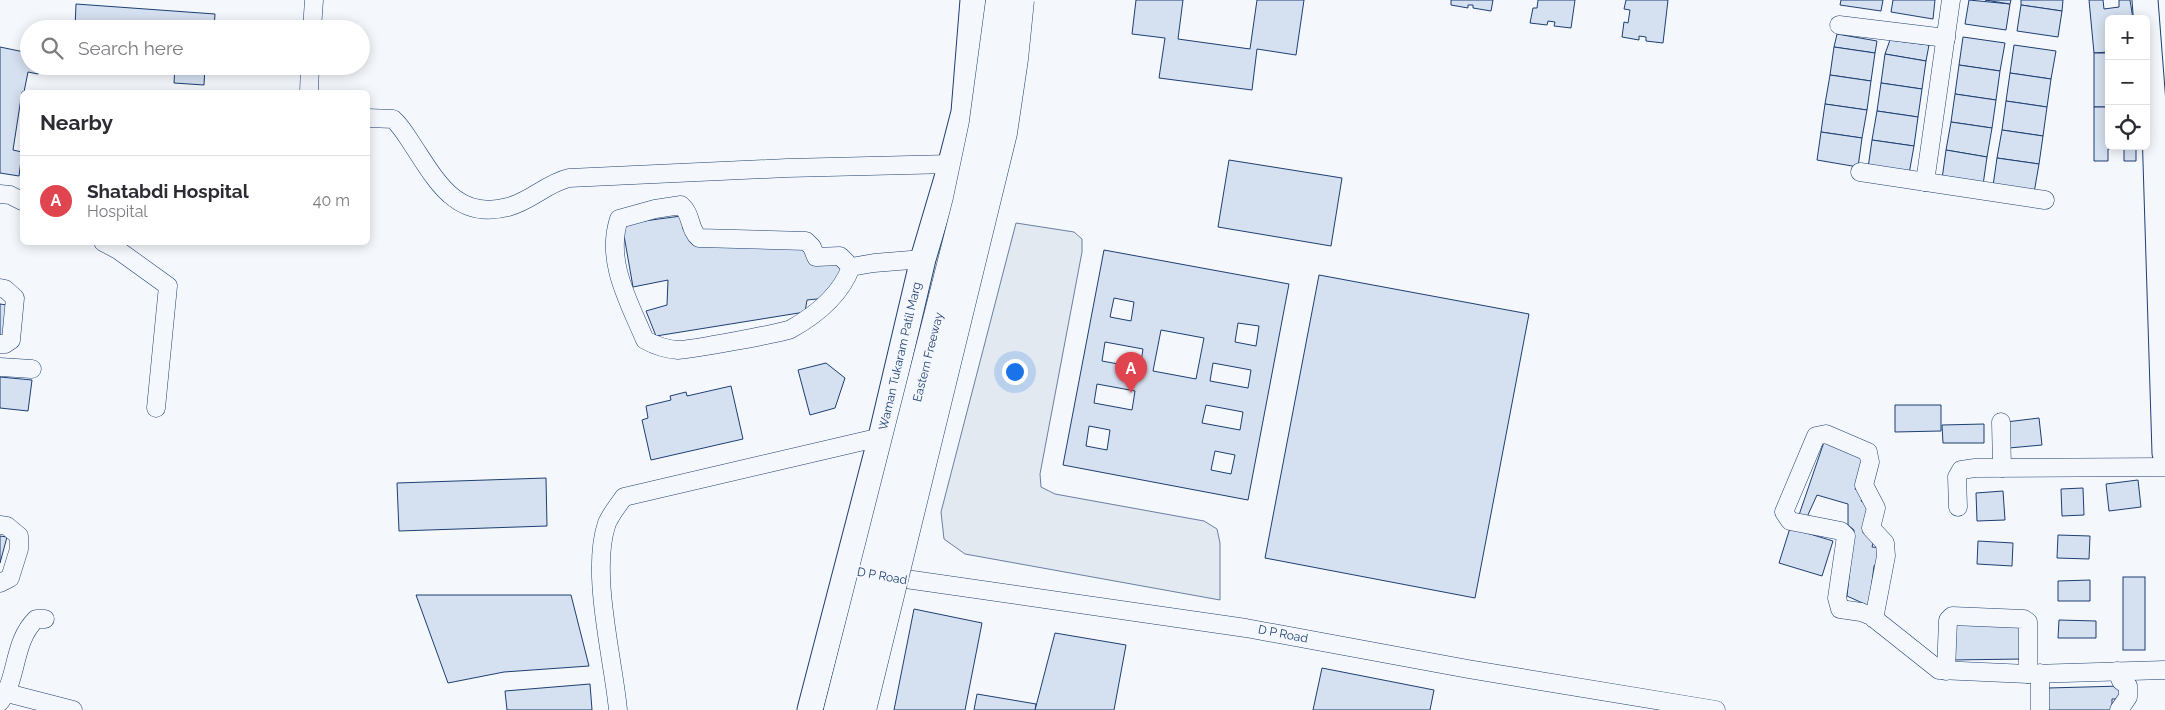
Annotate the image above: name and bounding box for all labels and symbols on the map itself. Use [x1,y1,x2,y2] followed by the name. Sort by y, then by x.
[876,280,924,432] street label: Waman Tukaram Patil Marg
[910,310,946,403] street label: Eastern Freeway
[1115,352,1147,393] pin: A
[1002,359,1028,385] your location
[856,565,908,587] street label: D P Road
[1257,622,1309,646] street label: D P Road

